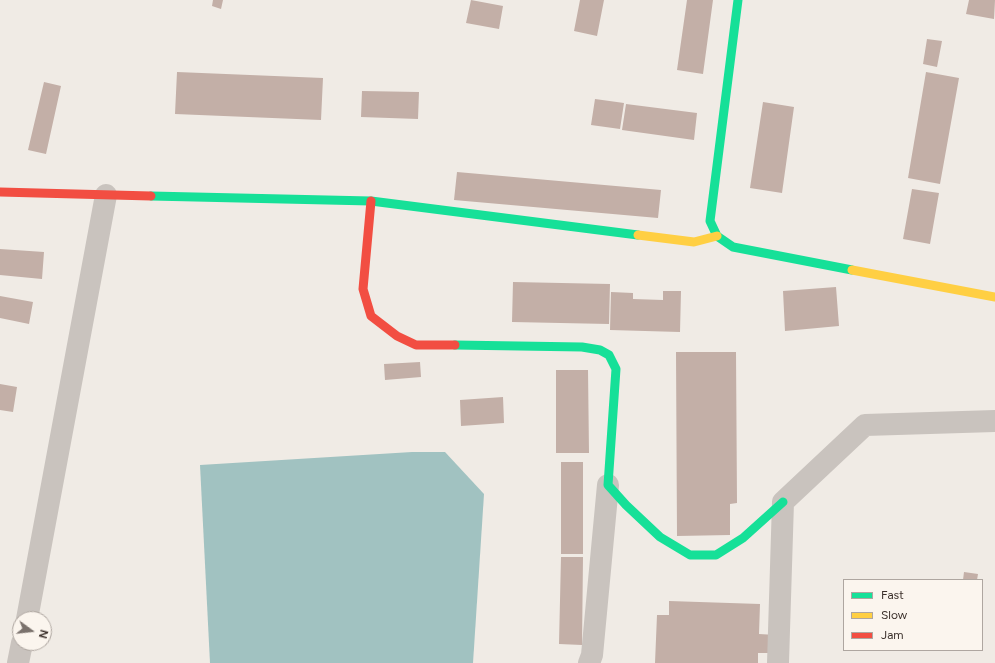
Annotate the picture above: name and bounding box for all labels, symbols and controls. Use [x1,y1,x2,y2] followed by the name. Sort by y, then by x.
[843,579,983,651] legend
[881,588,904,602] text: Fast
[881,608,907,622] text: Slow
[12,611,52,651] north arrow
[36,628,50,640] text: N
[881,628,904,642] text: Jam

